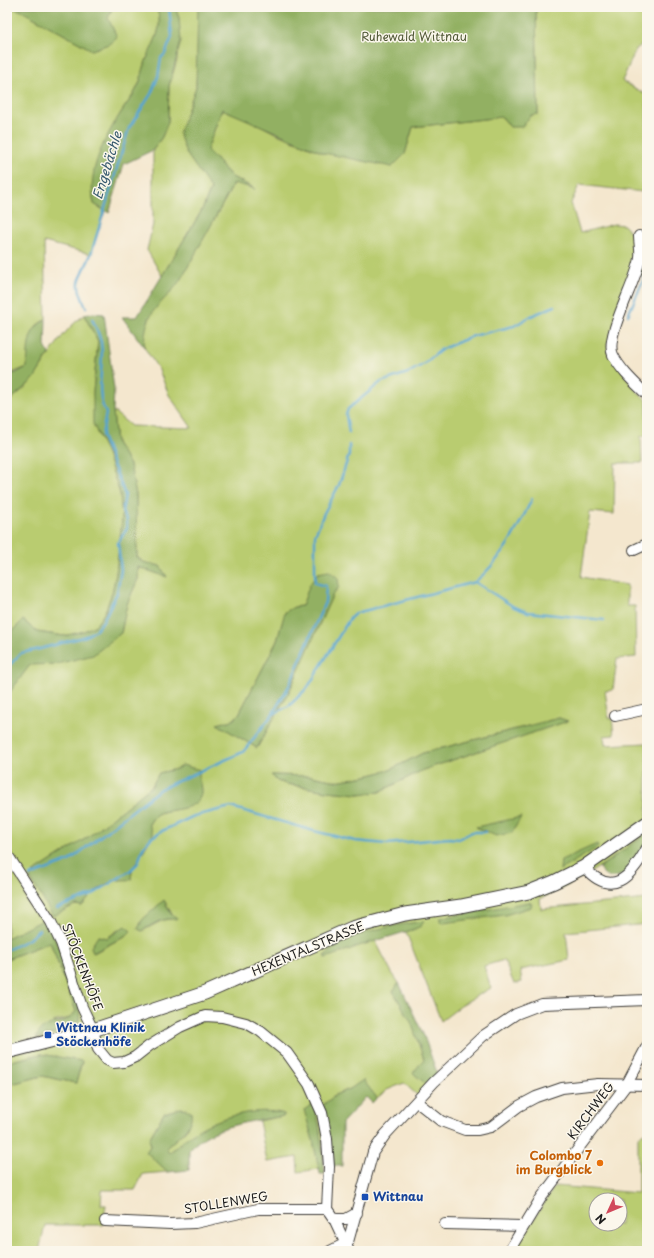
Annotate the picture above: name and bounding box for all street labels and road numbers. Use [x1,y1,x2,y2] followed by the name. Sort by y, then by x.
[249,916,367,980] street label: HEXENTALSTRASSE
[58,920,108,1013] street label: STÖCKENHÖFE
[563,1078,618,1143] street label: KIRCHWEG
[183,1186,269,1218] street label: STOLLENWEG

